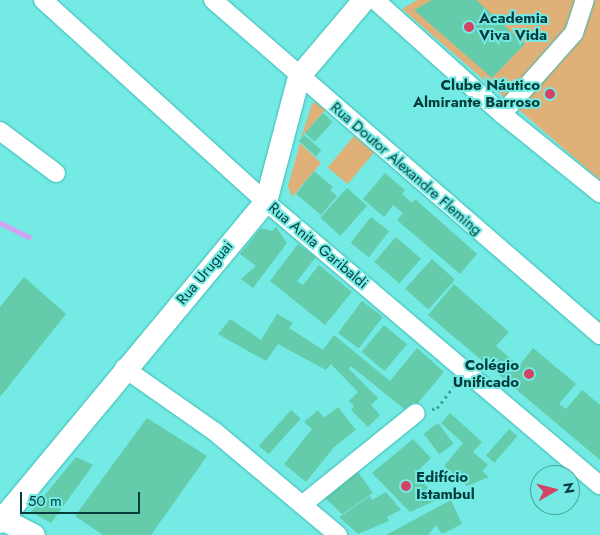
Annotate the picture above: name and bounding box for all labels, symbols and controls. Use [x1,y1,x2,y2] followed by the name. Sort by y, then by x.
[479,9,548,44] place label: Academia Viva Vida
[463,21,475,33] marker: Academia Viva Vida
[413,76,540,111] place label: Clube Náutico Almirante Barroso
[544,88,556,100] marker: Clube Náutico Almirante Barroso
[327,98,485,240] street label: Rua Doutor Alexandre Fleming
[265,199,371,293] street label: Rua Anita Garibaldi
[173,237,237,309] street label: Rua Uruguai
[453,356,519,391] place label: Colégio Unificado
[523,368,535,380] marker: Colégio Unificado
[530,465,580,515] north arrow
[416,468,475,503] place label: Edifício Istambul
[400,480,412,492] marker: Edifício Istambul
[558,481,580,495] text: N
[22,482,142,514] scale bar
[28,490,62,512] text: 50 m

